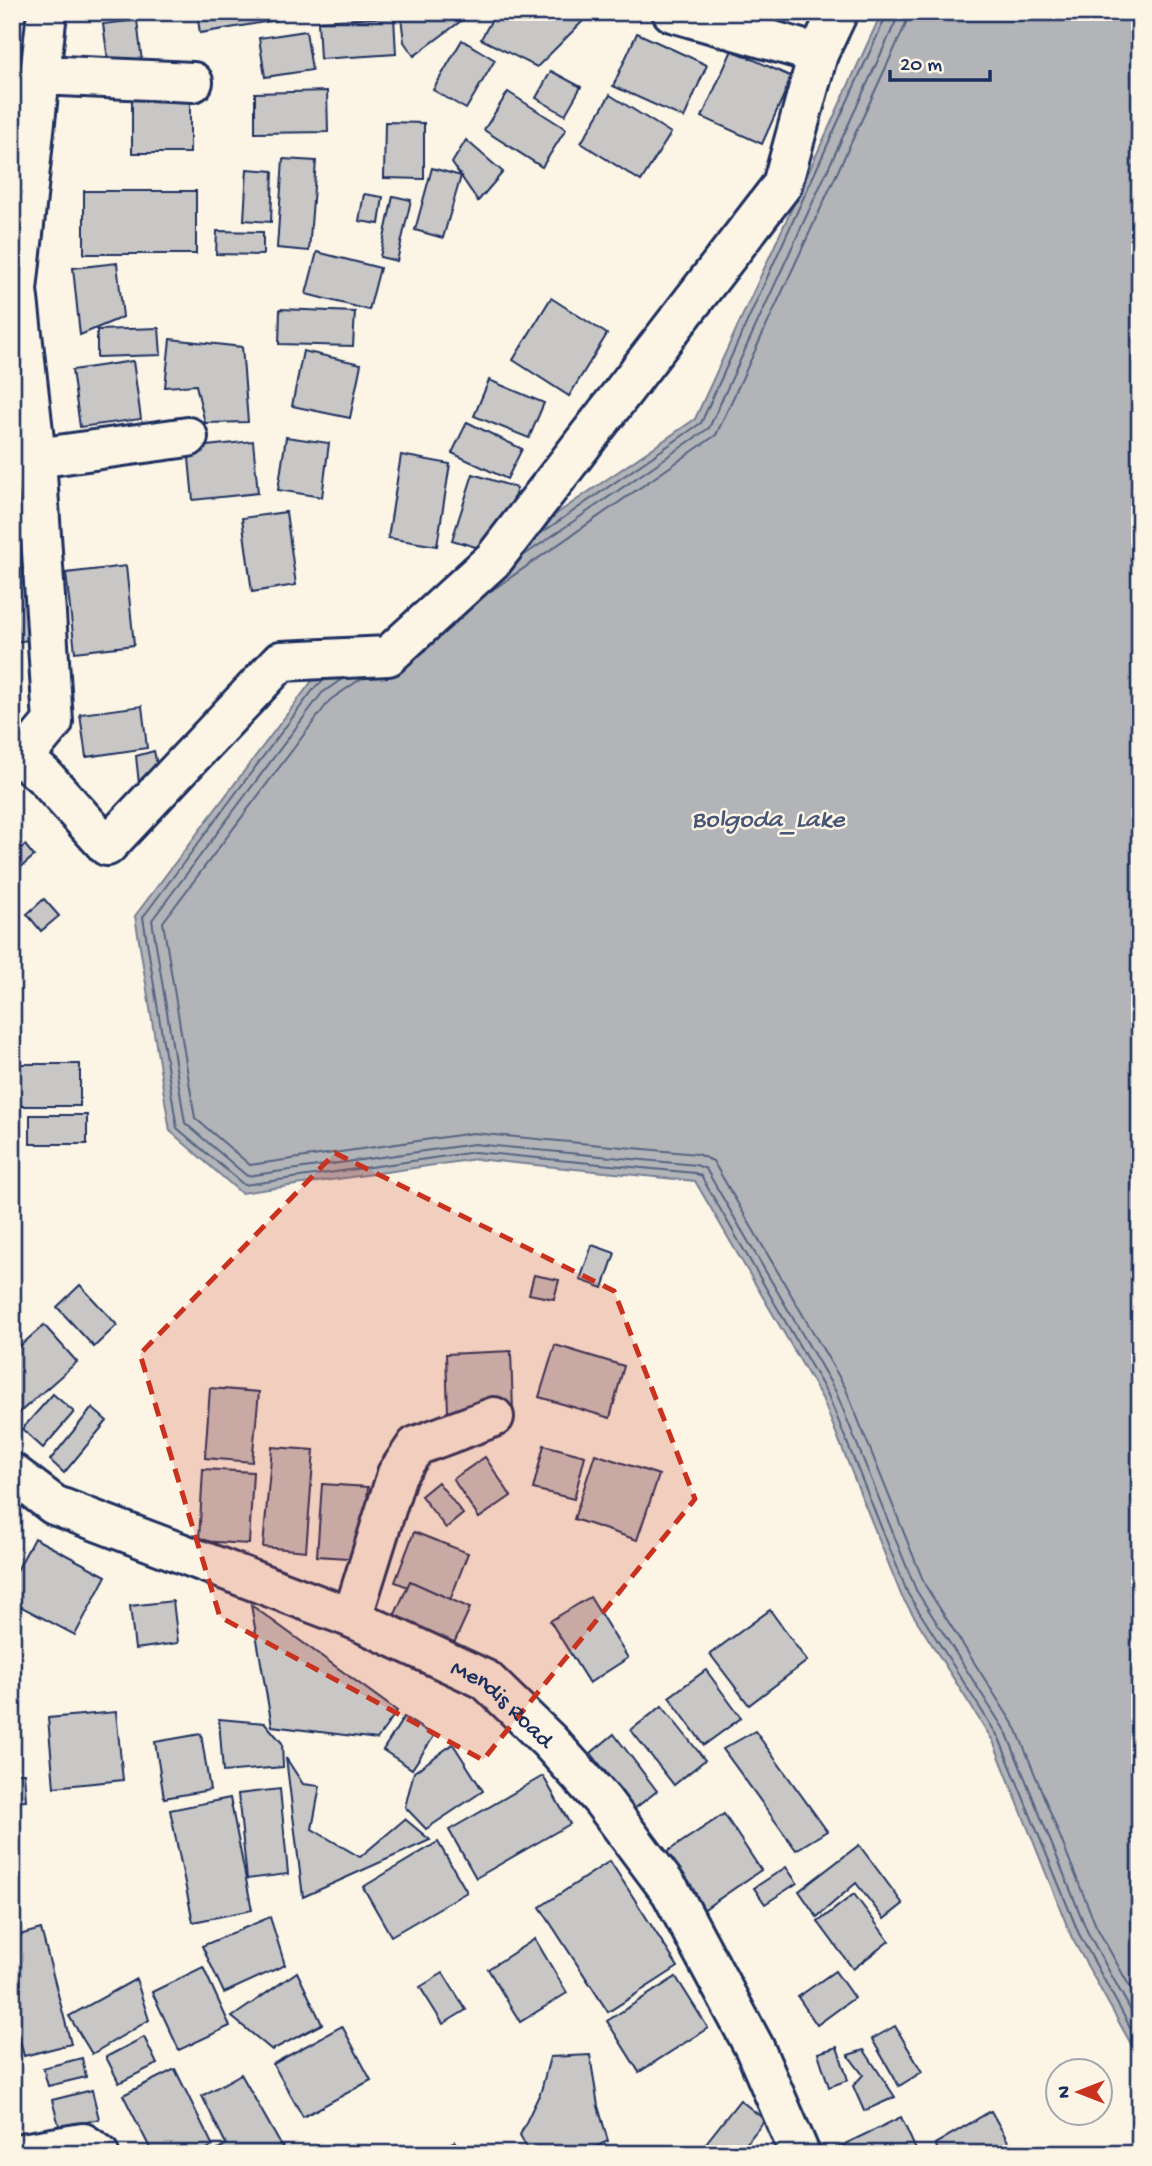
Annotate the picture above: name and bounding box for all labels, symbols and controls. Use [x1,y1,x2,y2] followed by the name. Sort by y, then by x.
[890,38,989,82] scale bar
[900,54,942,79] text: 20 m
[692,806,846,837] water label: Bolgoda_Lake
[445,1655,560,1757] street label: Mendis Road
[1044,2058,1114,2128] north arrow
[1054,2086,1077,2098] text: N

